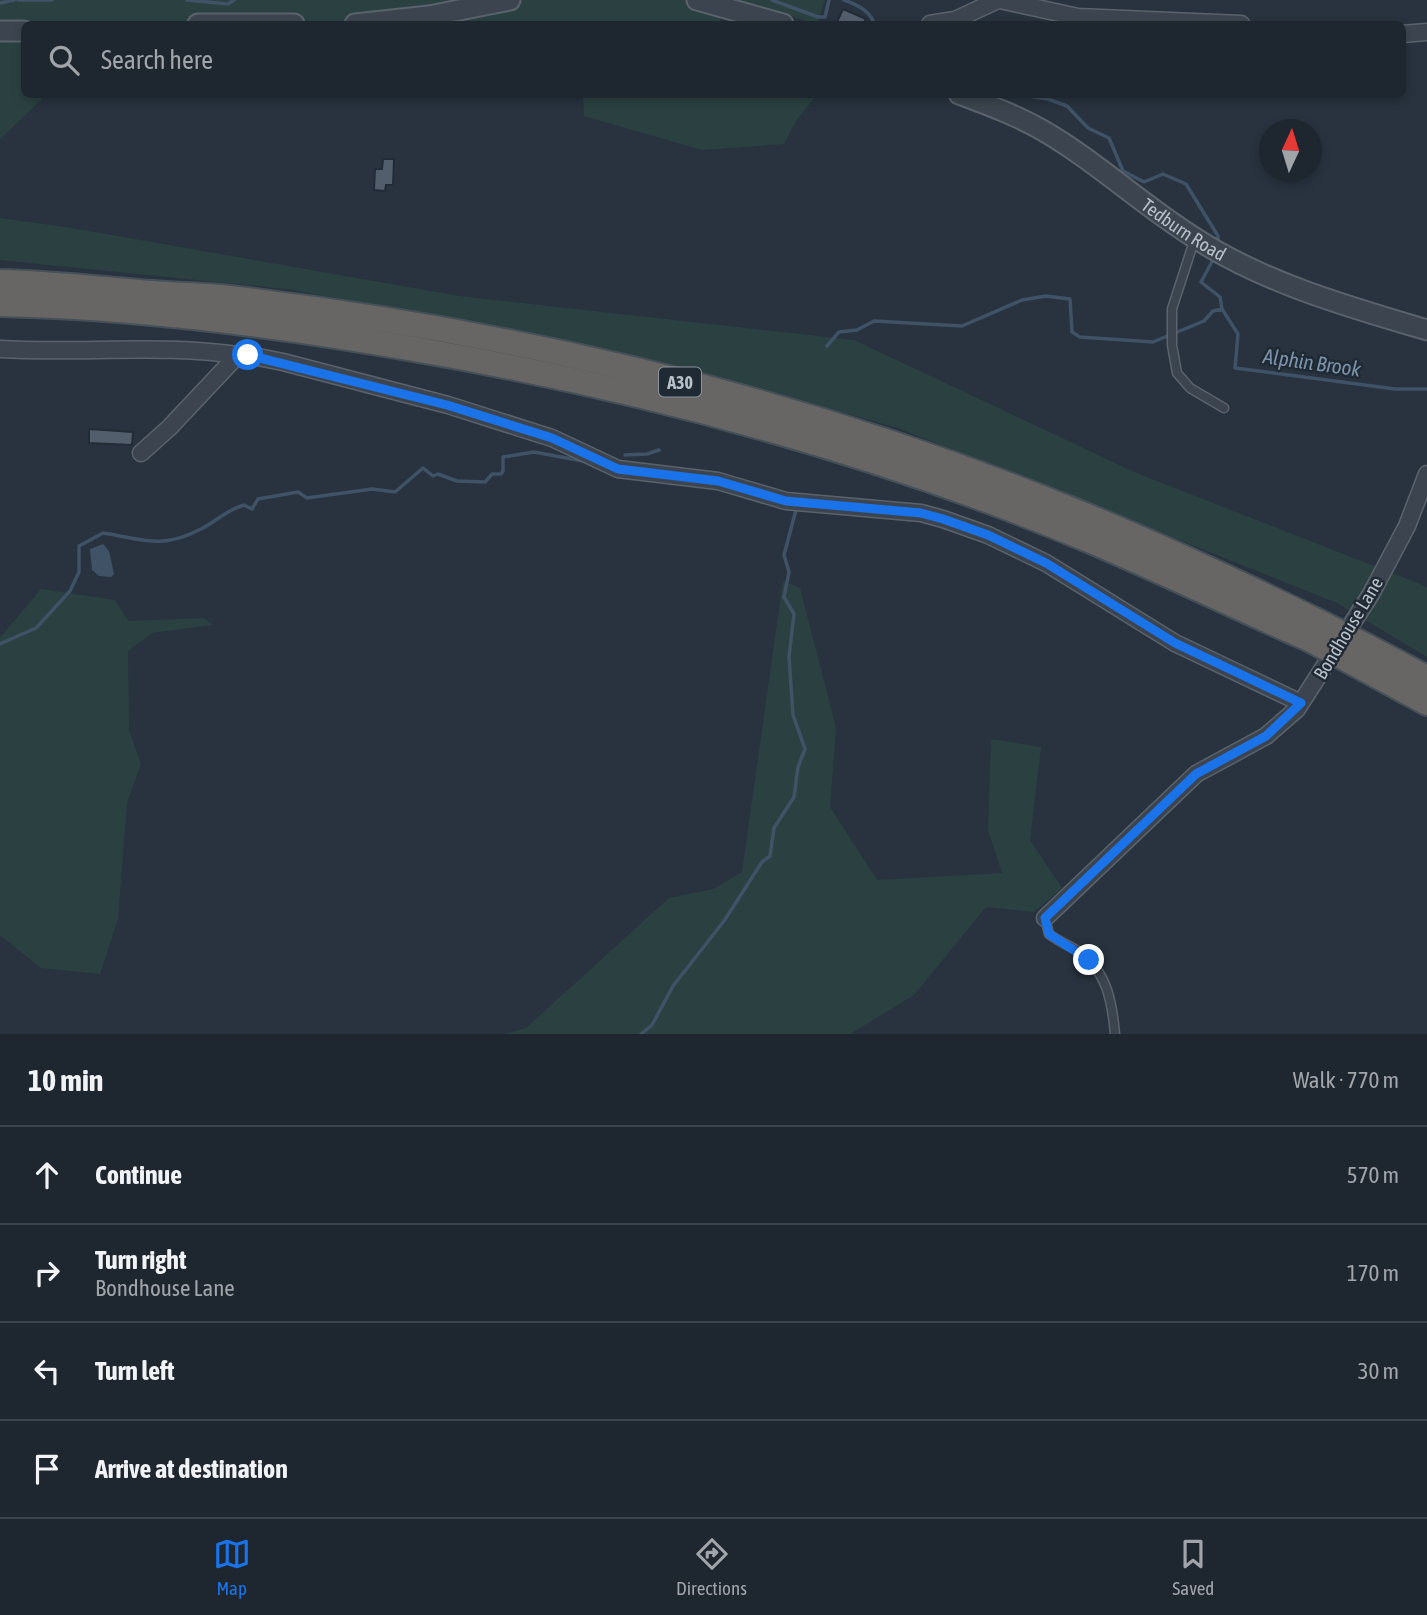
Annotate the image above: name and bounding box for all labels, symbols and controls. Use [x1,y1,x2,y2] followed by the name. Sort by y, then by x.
[21,21,1406,98] search box
[45,41,83,79] icon: search
[101,45,213,75] text: Search here
[1259,119,1322,182] north arrow
[1137,194,1230,265] street label: Tedburn Road
[232,339,263,370] route start
[1261,343,1363,381] water label: Alphin Brook
[659,368,701,396] road number: A30
[1309,573,1387,683] street label: Bondhouse Lane
[1073,944,1104,975] route end
[28,1063,103,1097] text: 10 min
[1293,1067,1399,1093] text: Walk · 770 m
[28,1156,66,1194] icon: ahead
[95,1160,182,1190] text: Continue
[1347,1162,1399,1188] text: 570 m
[95,1245,186,1275] text: Turn right
[28,1254,66,1292] icon: right
[1347,1260,1399,1286] text: 170 m
[95,1275,235,1301] text: Bondhouse Lane
[28,1352,66,1390] icon: left
[95,1356,175,1386] text: Turn left
[1358,1358,1399,1384] text: 30 m
[28,1450,66,1488] icon: arrive
[95,1454,288,1484] text: Arrive at destination
[213,1535,251,1599] tab: Map
[676,1535,747,1599] tab: Directions
[1172,1535,1214,1599] tab: Saved

